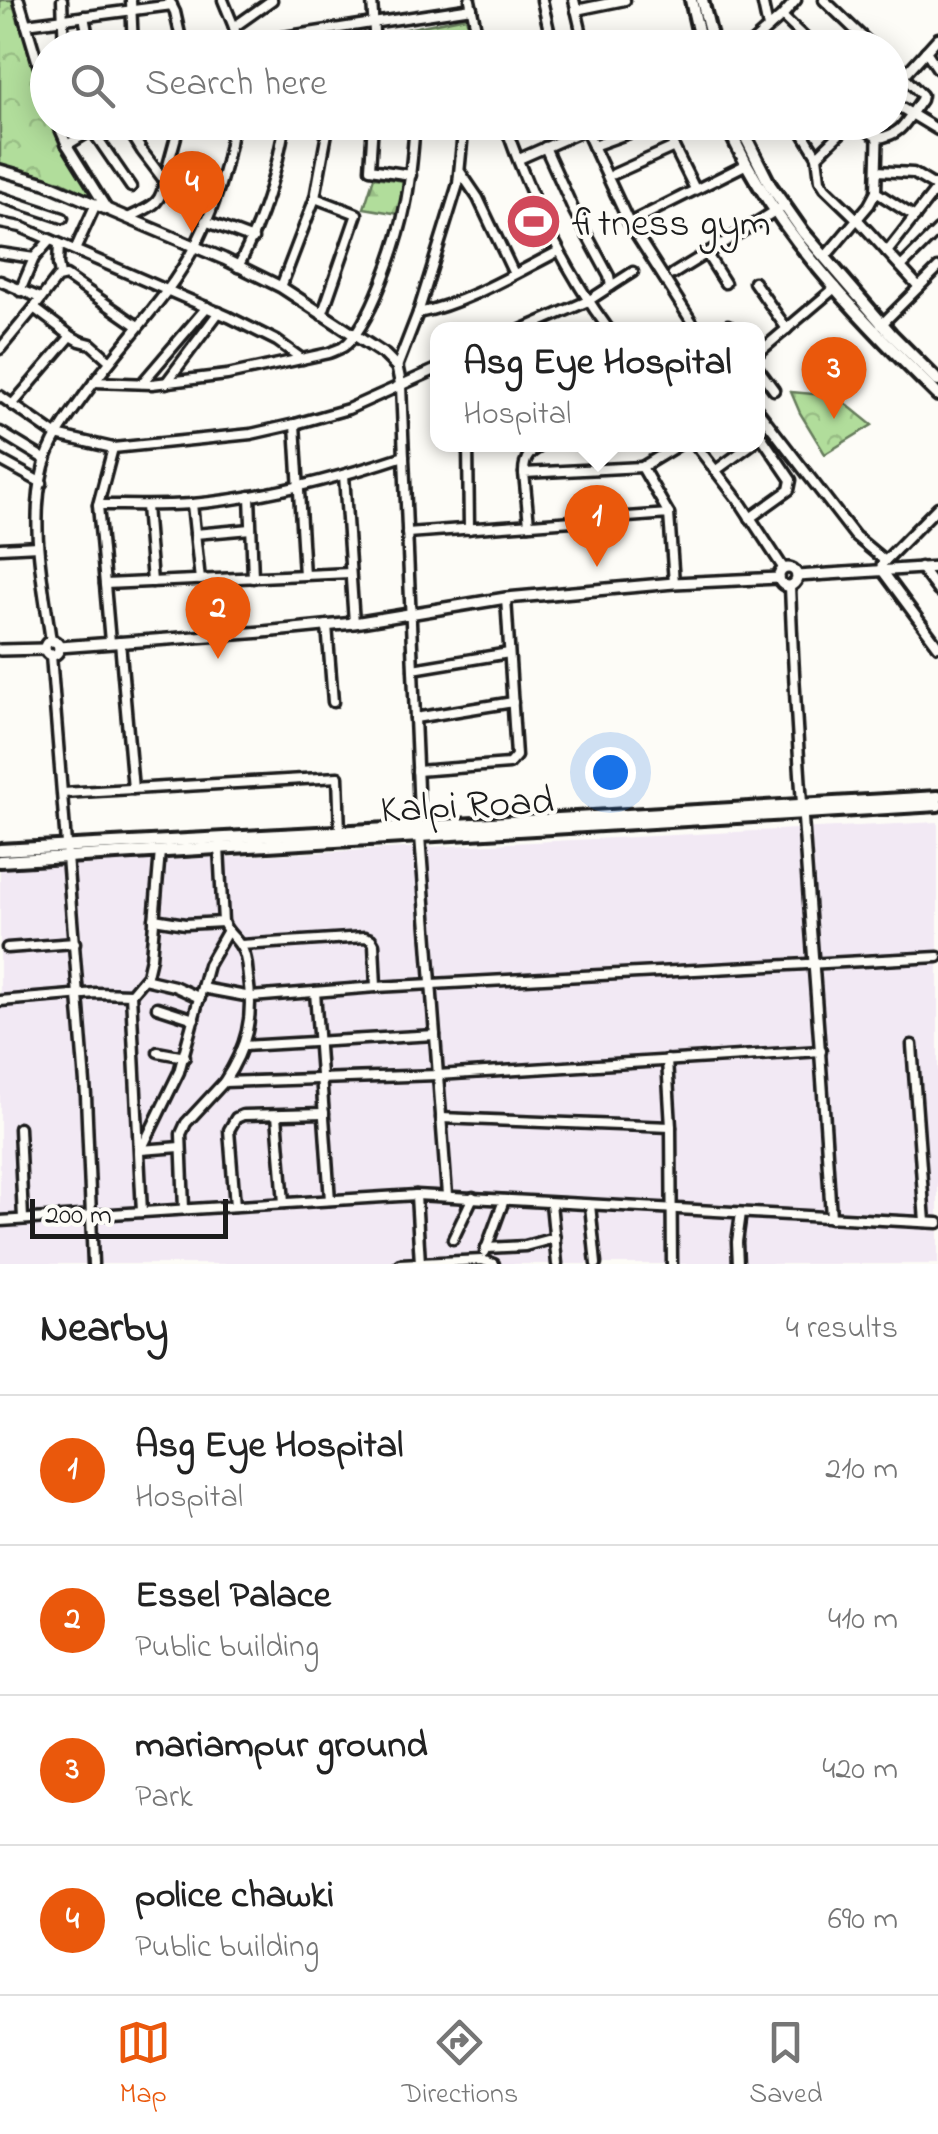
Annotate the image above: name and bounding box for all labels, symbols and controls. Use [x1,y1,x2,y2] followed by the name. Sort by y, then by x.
[30,30,908,140] search box
[145,57,327,113] text: Search here
[65,58,120,113] icon: search
[160,150,224,233] pin: 4
[503,191,563,251] sports icon: fitness gym
[572,196,771,255] place label: fitness gym
[430,322,765,452] popup
[463,336,732,392] text: Asg Eye Hospital
[802,336,866,419] pin: 3
[463,392,571,439] text: Hospital
[564,484,630,567] pin: 1
[186,576,250,659] pin: 2
[585,747,636,798] your location
[379,773,556,841] street label: Kalpi Road
[30,1194,228,1238] scale bar
[45,1196,112,1237] text: 200 m
[40,1299,168,1360] text: Nearby
[786,1306,898,1353] text: 4 results
[135,1419,403,1475] text: Asg Eye Hospital
[67,1447,78,1494] text: 1
[825,1447,898,1494] text: 210 m
[135,1475,243,1522] text: Hospital
[135,1569,331,1625] text: Essel Palace
[65,1597,80,1644] text: 2
[828,1597,898,1644] text: 410 m
[135,1625,319,1672] text: Public building
[135,1719,428,1775] text: mariampur ground
[66,1747,79,1794] text: 3
[822,1747,898,1794] text: 420 m
[135,1775,193,1822] text: Park
[135,1869,334,1925] text: police chawki
[66,1897,79,1944] text: 4
[828,1897,898,1944] text: 690 m
[135,1925,319,1972] text: Public building
[116,2015,171,2116] tab: Map
[402,2015,518,2116] tab: Directions
[749,2015,822,2116] tab: Saved

